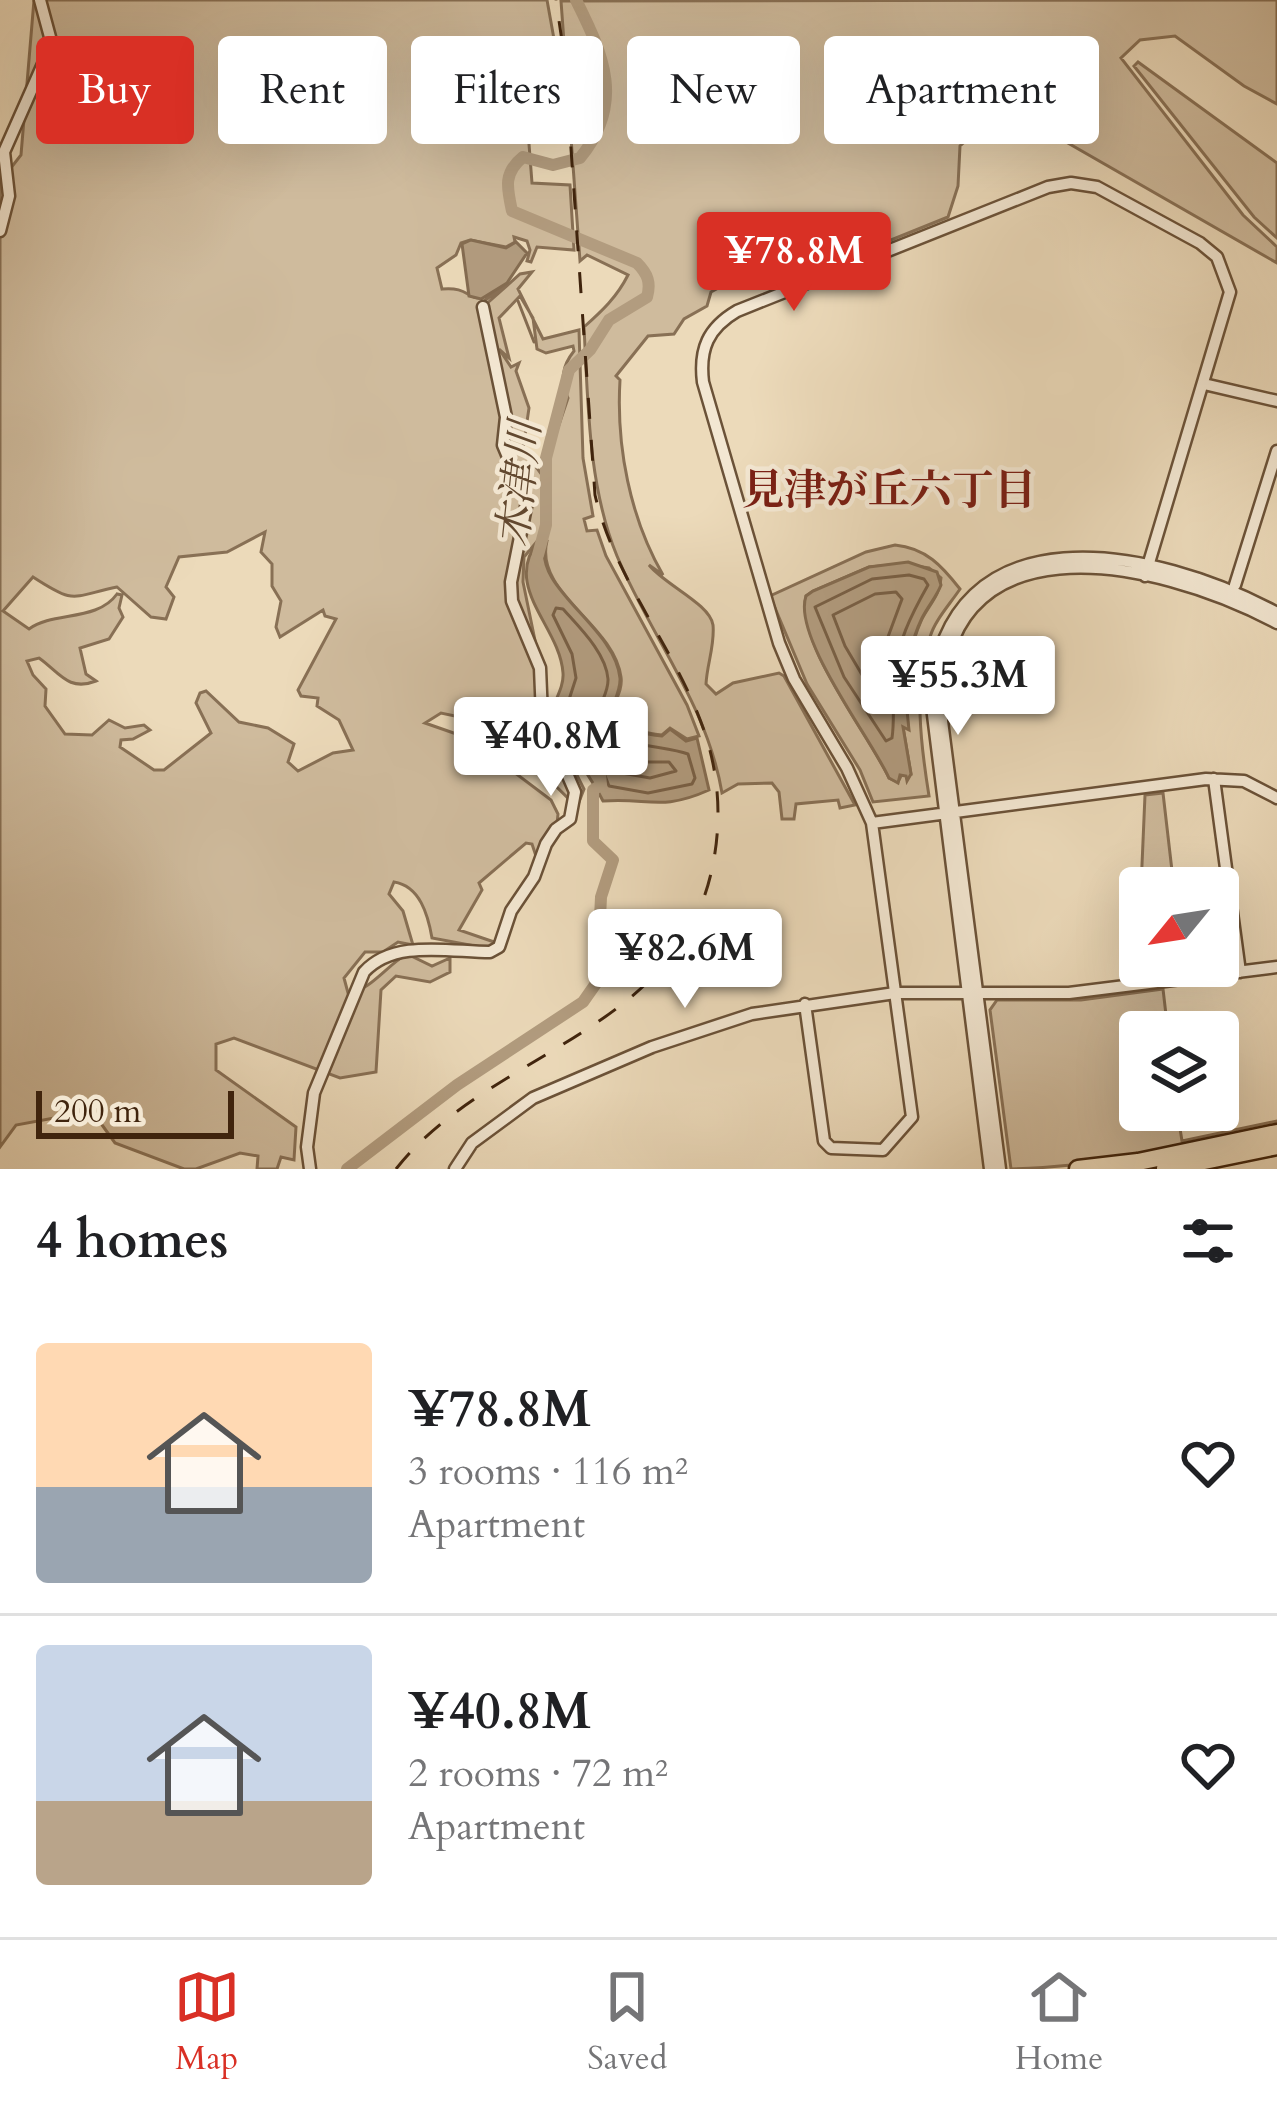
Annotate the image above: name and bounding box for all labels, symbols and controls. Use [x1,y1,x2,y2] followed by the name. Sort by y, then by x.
[36,36,194,144] chip: Buy
[218,36,387,144] chip: Rent
[411,36,603,144] chip: Filters
[627,36,800,144] chip: New
[824,36,1099,144] chip: Apartment
[696,212,892,314] pin: ¥78.8M
[724,224,864,277] text: ¥78.8M
[485,415,555,550] water label: 木津川
[742,462,1036,519] district label: 見津が丘六丁目
[860,636,1056,738] pin: ¥55.3M
[888,648,1028,701] text: ¥55.3M
[453,697,649,799] pin: ¥40.8M
[481,709,621,762] text: ¥40.8M
[1119,867,1239,987] north arrow
[1119,867,1239,1131] map controls
[587,909,783,1011] pin: ¥82.6M
[615,921,755,974] text: ¥82.6M
[1119,1011,1239,1131] button: layers
[36,1085,234,1138] scale bar
[54,1089,141,1134] text: 200 m
[36,1206,228,1276] text: 4 homes
[1175,1208,1241,1274] icon: filters
[408,1375,591,1445] text: ¥78.8M
[132,1391,276,1535] icon: home
[1175,1430,1241,1496] icon: heart
[408,1445,688,1498] text: 3 rooms · 116 m²
[408,1498,585,1551] text: Apartment
[408,1677,591,1747] text: ¥40.8M
[132,1693,276,1837] icon: home
[1175,1732,1241,1798] icon: heart
[408,1747,668,1800] text: 2 rooms · 72 m²
[408,1800,585,1853] text: Apartment
[174,1964,240,2081] tab: Map
[587,1964,667,2081] tab: Saved
[1015,1964,1103,2081] tab: Home

